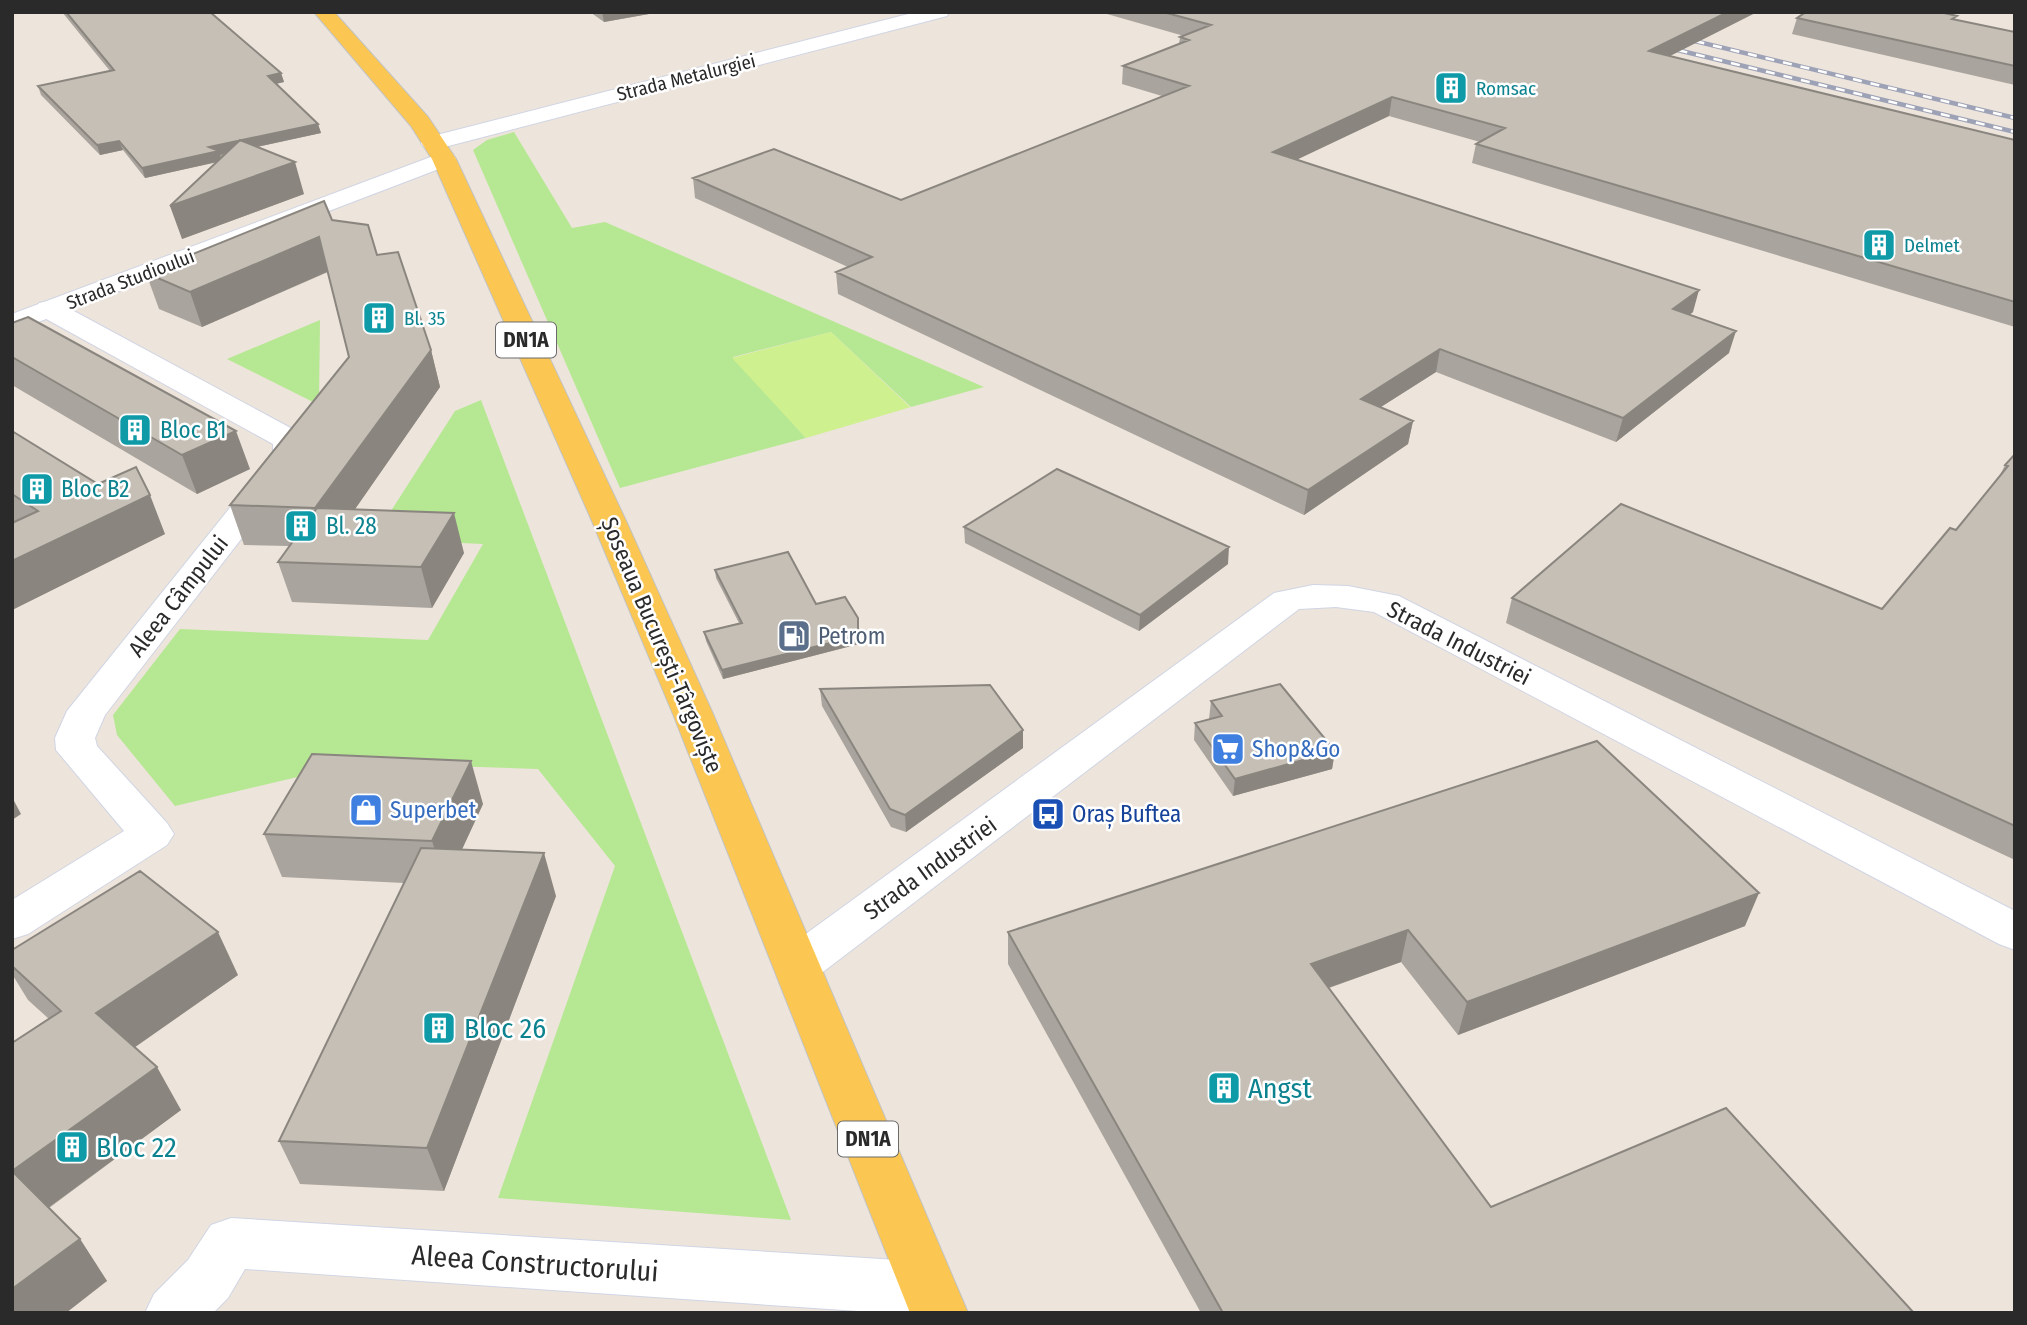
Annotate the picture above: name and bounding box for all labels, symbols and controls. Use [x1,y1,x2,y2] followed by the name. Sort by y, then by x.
[614,49,758,106] street label: Strada Metalurgiei
[1432,69,1470,107] building icon: Romsac
[1476,77,1536,100] place label: Romsac
[1860,226,1898,264] building icon: Delmet
[1904,234,1960,257] place label: Delmet
[63,245,197,314] street label: Strada Studioului
[360,299,398,337] building icon: Bl. 35
[404,307,445,330] place label: Bl. 35
[496,322,556,358] road number: DN1A
[116,411,154,449] building icon: Bloc B1
[160,416,227,444] place label: Bloc B1
[18,470,56,508] building icon: Bloc B2
[61,475,129,503] place label: Bloc B2
[282,507,320,545] building icon: Bl. 28
[326,512,377,540] place label: Bl. 28
[594,513,729,778] street label: Șoseaua București-Târgoviște
[122,530,234,662] street label: Aleea Câmpului
[1383,595,1535,691] street label: Strada Industriei
[775,617,813,655] fuel station icon: Petrom
[818,622,885,650] place label: Petrom
[1209,730,1247,768] supermarket icon: Shop&Go
[1252,735,1340,763] place label: Shop&Go
[347,791,385,829] shop icon: Superbet
[1029,795,1067,833] bus stop icon: Oraș Buftea
[390,796,477,824] place label: Superbet
[1072,800,1181,829] place label: Oraș Buftea
[858,810,1002,926] street label: Strada Industriei
[420,1009,458,1047] building icon: Bloc 26
[464,1012,546,1045] place label: Bloc 26
[1205,1069,1243,1107] building icon: Angst
[1248,1072,1312,1105] place label: Angst
[838,1122,898,1156] road number: DN1A
[53,1128,91,1166] building icon: Bloc 22
[96,1131,177,1164] place label: Bloc 22
[410,1238,659,1289] street label: Aleea Constructorului

